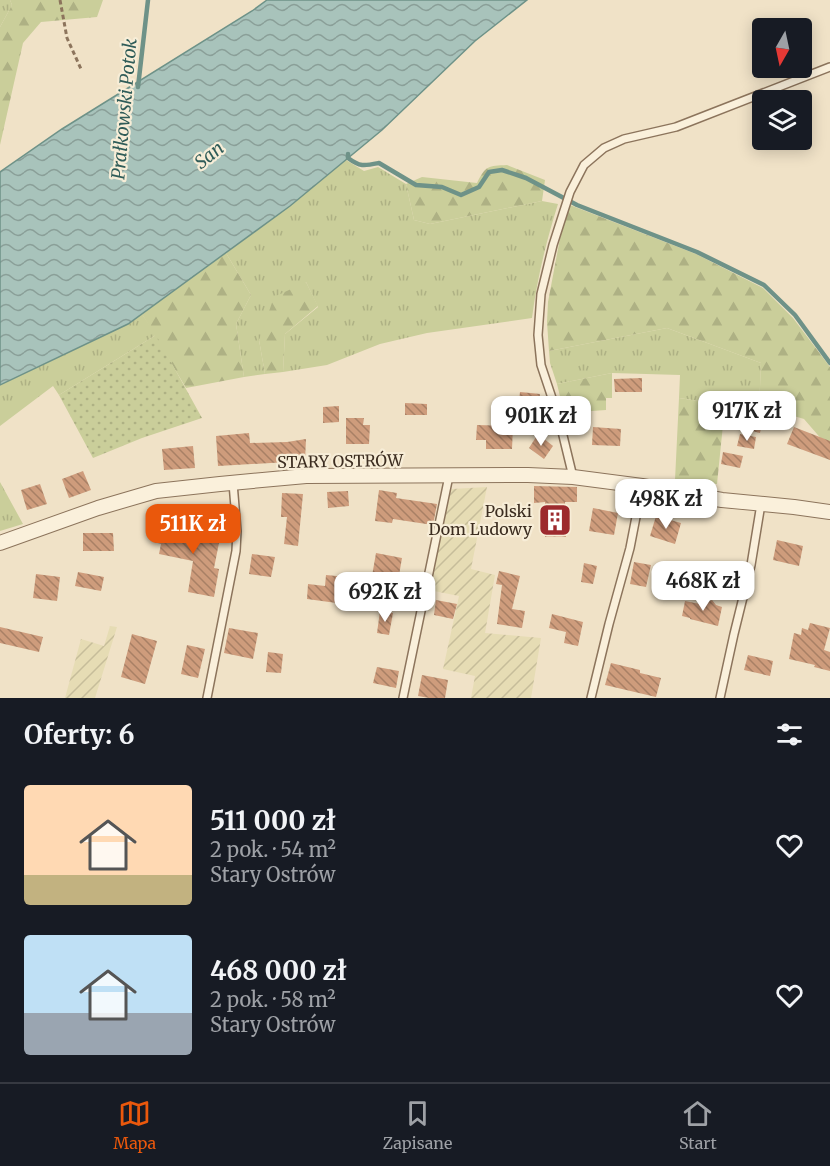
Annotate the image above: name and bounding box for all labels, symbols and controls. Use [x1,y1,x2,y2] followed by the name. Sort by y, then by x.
[752,18,812,78] north arrow
[752,18,812,150] map controls
[106,37,142,180] water label: Prałkowski Potok
[752,90,812,150] button: layers
[190,136,228,174] water label: San
[692,391,802,442] pin: 917K zł
[486,396,596,447] pin: 901K zł
[712,398,782,423] text: 917K zł
[505,403,577,428] text: 901K zł
[277,450,404,472] street label: STARY OSTRÓW
[611,479,721,530] pin: 498K zł
[629,486,703,511] text: 498K zł
[428,501,533,539] place label: Polski Dom Ludowy
[537,502,573,538] building icon: Polski Dom Ludowy
[138,504,248,555] pin: 511K zł
[160,511,226,536] text: 511K zł
[648,561,758,612] pin: 468K zł
[665,568,741,593] text: 468K zł
[330,572,440,623] pin: 692K zł
[348,579,422,604] text: 692K zł
[24,718,135,751] text: Oferty: 6
[773,718,806,751] icon: filters
[210,804,336,837] text: 511 000 zł
[72,809,144,881] icon: home
[773,829,806,862] icon: heart
[210,837,336,862] text: 2 pok. · 54 m²
[210,862,335,887] text: Stary Ostrów
[210,954,347,987] text: 468 000 zł
[72,959,144,1031] icon: home
[773,979,806,1012] icon: heart
[210,987,336,1012] text: 2 pok. · 58 m²
[210,1012,335,1037] text: Stary Ostrów
[113,1097,156,1153] tab: Mapa
[383,1097,452,1153] tab: Zapisane
[679,1097,717,1153] tab: Start

